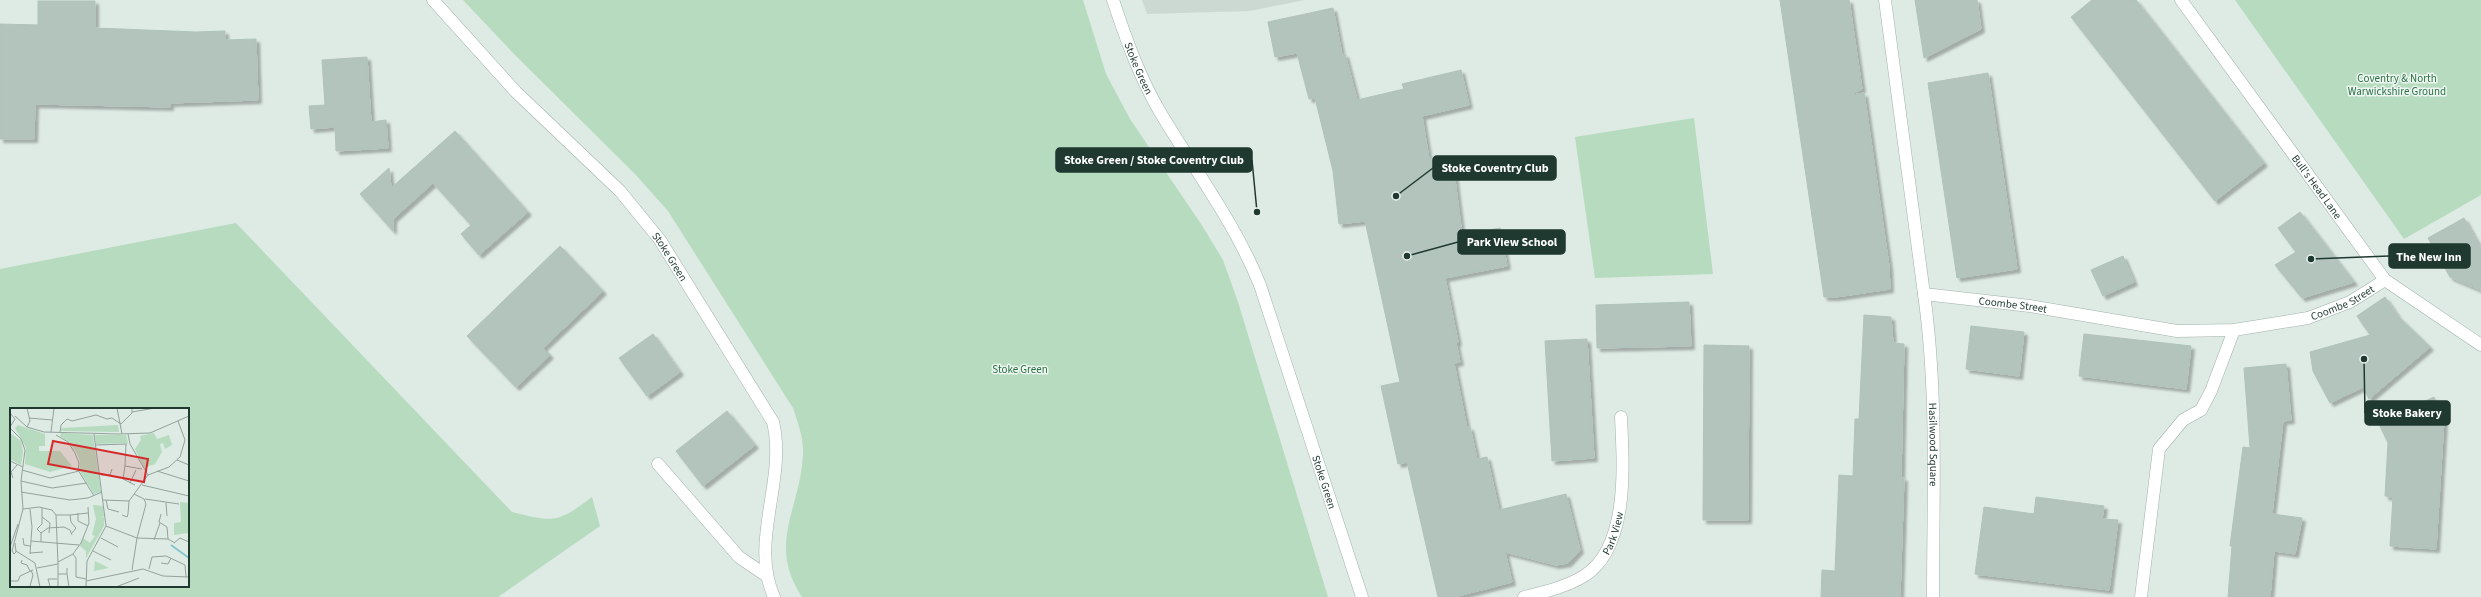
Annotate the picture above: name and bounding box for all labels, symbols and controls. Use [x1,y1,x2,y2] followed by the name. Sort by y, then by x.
[1120,40,1156,97] street label: Stoke Green
[2348,71,2446,99] park label: Coventry & North Warwickshire Ground
[1056,148,1252,172] callout: Stoke Green / Stoke Coventry Club
[1064,152,1244,169] text: Stoke Green / Stoke Coventry Club
[2288,152,2345,223] street label: Bull's Head Lane
[1433,156,1556,180] callout: Stoke Coventry Club
[1441,160,1549,177] text: Stoke Coventry Club
[648,229,691,284] street label: Stoke Green
[1458,230,1565,254] callout: Park View School
[1467,234,1558,251] text: Park View School
[2389,244,2470,268] callout: The New Inn
[2396,249,2462,266] text: The New Inn
[2309,282,2377,324] street label: Coombe Street
[1978,293,2048,317] street label: Coombe Street
[992,362,1048,377] park label: Stoke Green
[2365,401,2450,425] callout: Stoke Bakery
[1925,403,1941,487] street label: Hasilwood Square
[2372,405,2442,422] text: Stoke Bakery
[10,408,189,587] inset map
[1308,453,1340,511] street label: Stoke Green
[1599,510,1627,558] street label: Park View

